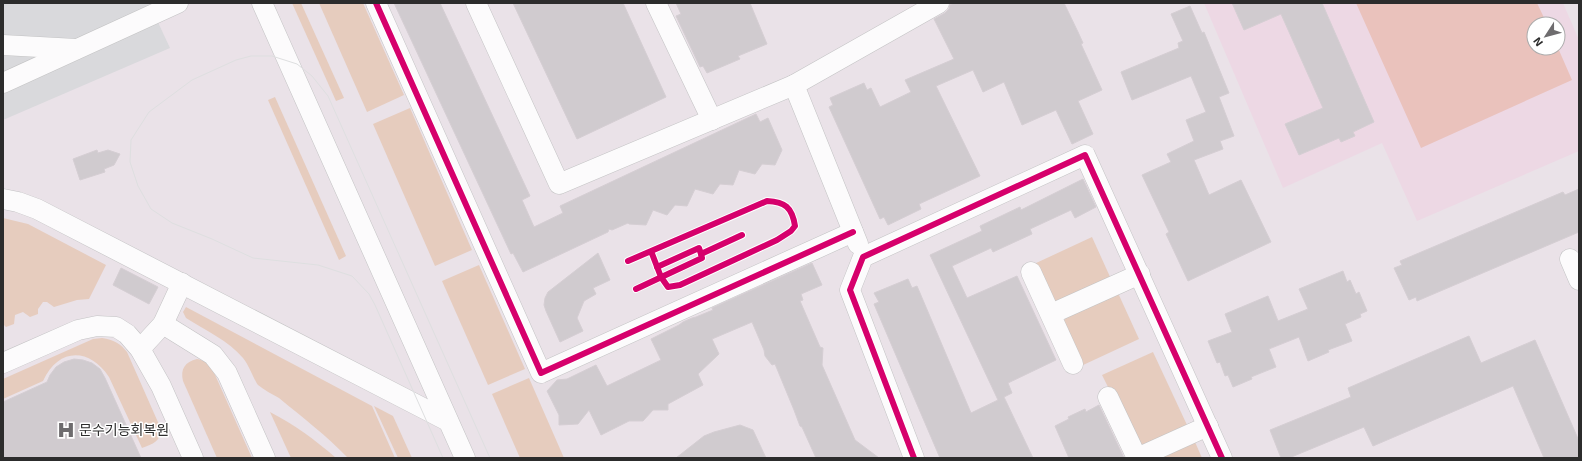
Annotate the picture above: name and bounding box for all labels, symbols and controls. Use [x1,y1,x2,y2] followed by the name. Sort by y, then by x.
[1526,16,1566,56] north arrow
[1530,35,1545,49] text: N
[56,420,76,440] hospital icon: 문수기능회복원
[79,421,169,438] place label: 문수기능회복원

